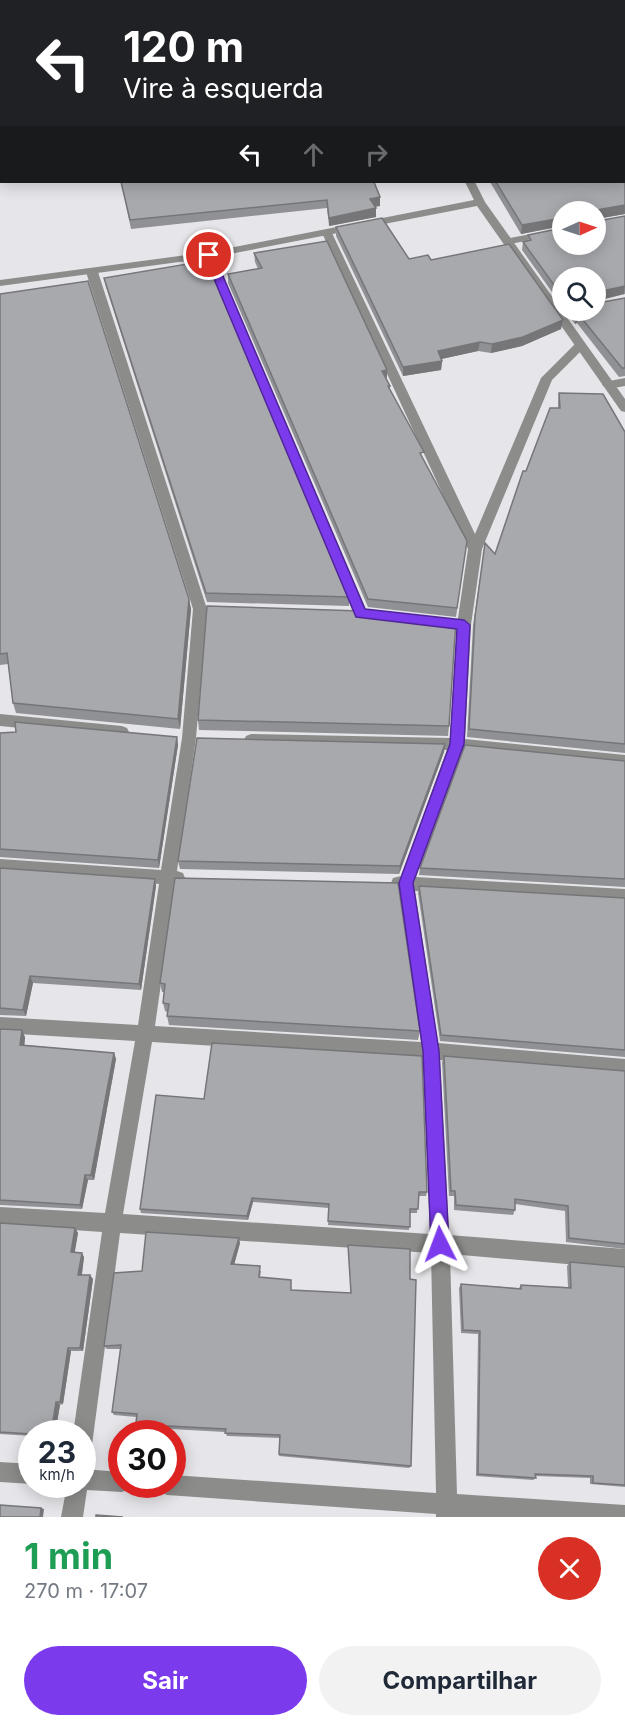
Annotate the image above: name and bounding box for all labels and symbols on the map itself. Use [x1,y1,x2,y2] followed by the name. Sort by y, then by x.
[552,201,606,255] north arrow
[183,229,234,280] pin
[408,1212,472,1276] position arrow
[108,1420,186,1498] speed limit sign: 30

